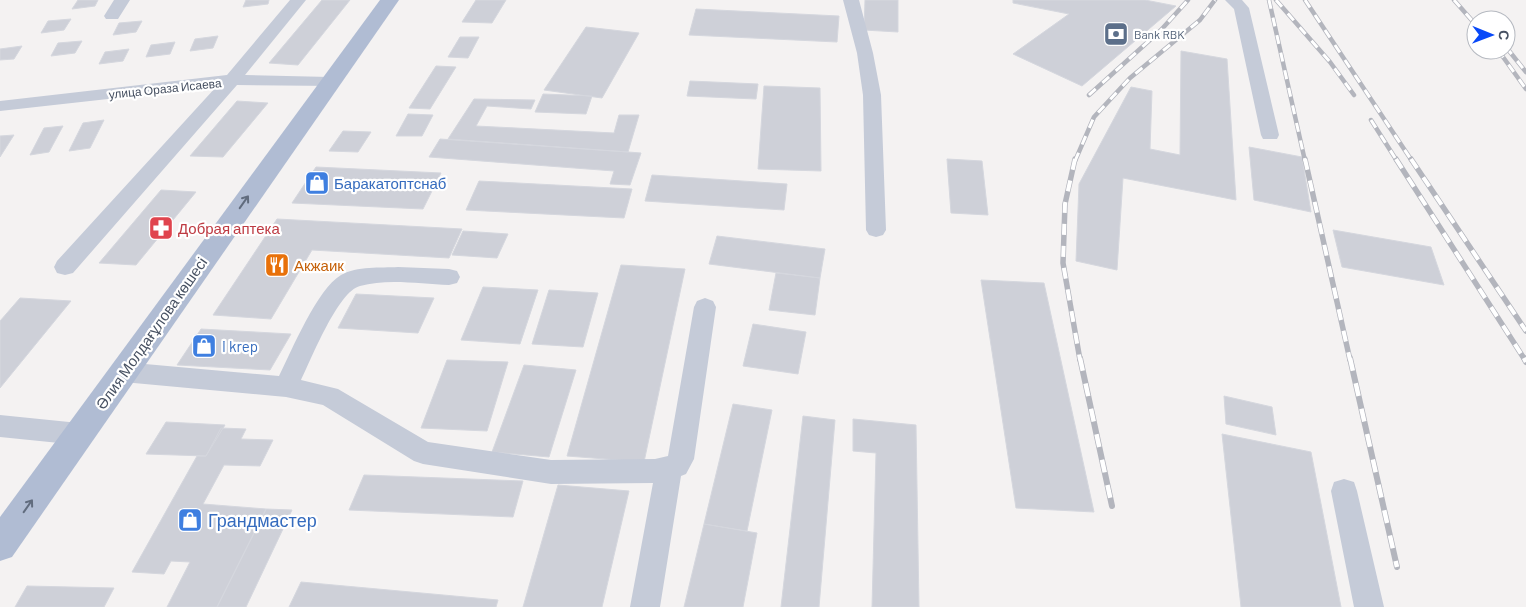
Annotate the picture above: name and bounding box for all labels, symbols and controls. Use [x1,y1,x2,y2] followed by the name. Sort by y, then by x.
[1466,10,1516,60] north arrow
[1103,21,1129,47] bank icon: Bank RBK
[1134,27,1185,41] place label: Bank RBK
[1496,30,1513,40] text: С
[108,75,223,102] street label: улица Ораза Исаева
[304,170,330,196] shop icon: Баракатоптснаб
[334,174,446,192] place label: Баракатоптснаб
[239,195,249,209] one-way arrow
[148,215,174,241] pharmacy icon: Добрая аптека
[178,219,280,237] place label: Добрая аптека
[264,252,290,278] restaurant icon: Акжаик
[92,253,210,413] street label: Әлия Молдағұлова көшесі
[294,256,344,274] place label: Акжаик
[191,333,217,359] shop icon: I krep
[222,337,258,355] place label: I krep
[23,499,33,513] one-way arrow
[177,507,203,533] shop icon: Грандмастер
[208,509,317,531] place label: Грандмастер

